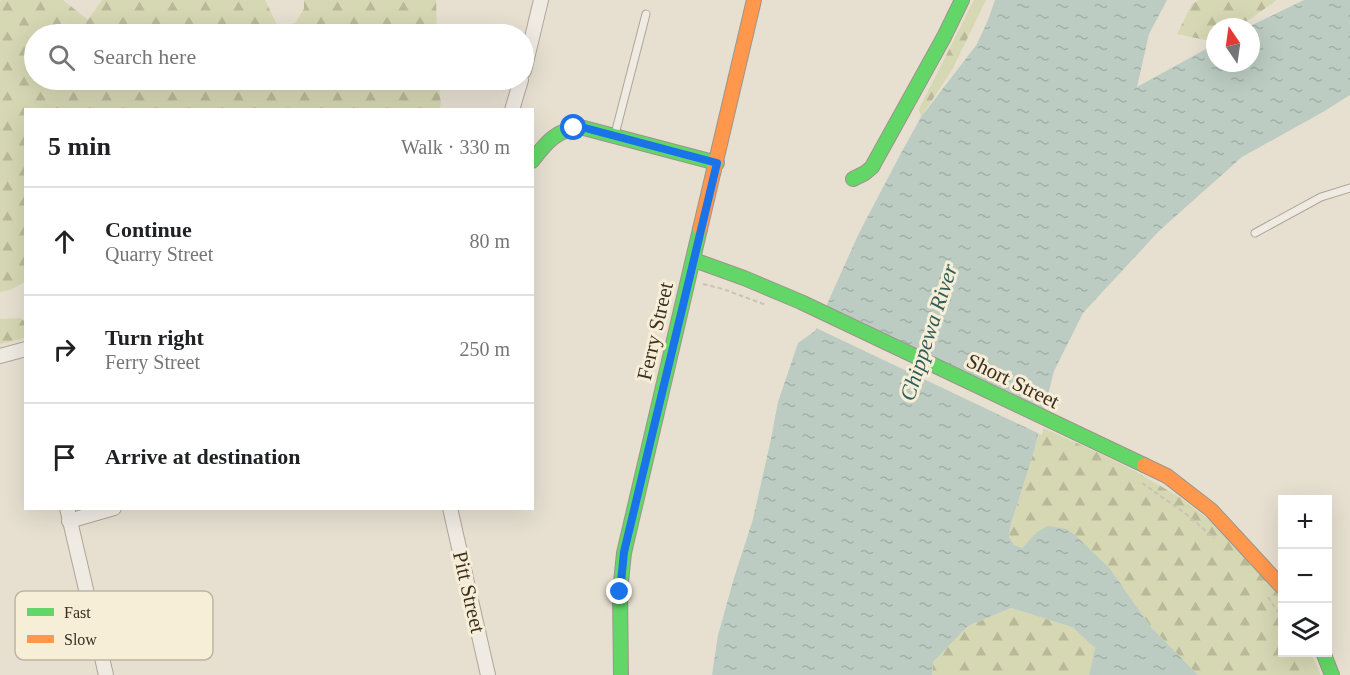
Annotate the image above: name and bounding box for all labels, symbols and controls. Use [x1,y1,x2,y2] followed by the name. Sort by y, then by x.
[1206,18,1260,72] north arrow
[24,24,534,90] search box
[45,41,78,74] icon: search
[93,44,196,69] text: Search here
[560,114,586,140] route start
[48,132,111,161] text: 5 min
[401,136,510,158] text: Walk · 330 m
[105,217,192,242] text: Continue
[48,225,81,258] icon: ahead
[469,230,510,252] text: 80 m
[105,243,213,265] text: Quarry Street
[895,260,962,404] water label: Chippewa River
[632,280,678,382] street label: Ferry Street
[105,325,204,350] text: Turn right
[48,333,81,366] icon: right
[459,338,510,360] text: 250 m
[963,348,1063,414] street label: Short Street
[105,351,200,373] text: Ferry Street
[48,441,81,474] icon: arrive
[105,444,301,469] text: Arrive at destination
[1278,495,1332,657] map controls
[1278,495,1332,549] button: +
[448,549,490,635] street label: Pitt Street
[1278,549,1332,603] button: −
[606,578,632,604] route end
[15,591,213,660] legend
[1278,603,1332,657] button: layers
[64,604,91,621] text: Fast
[64,631,97,648] text: Slow

